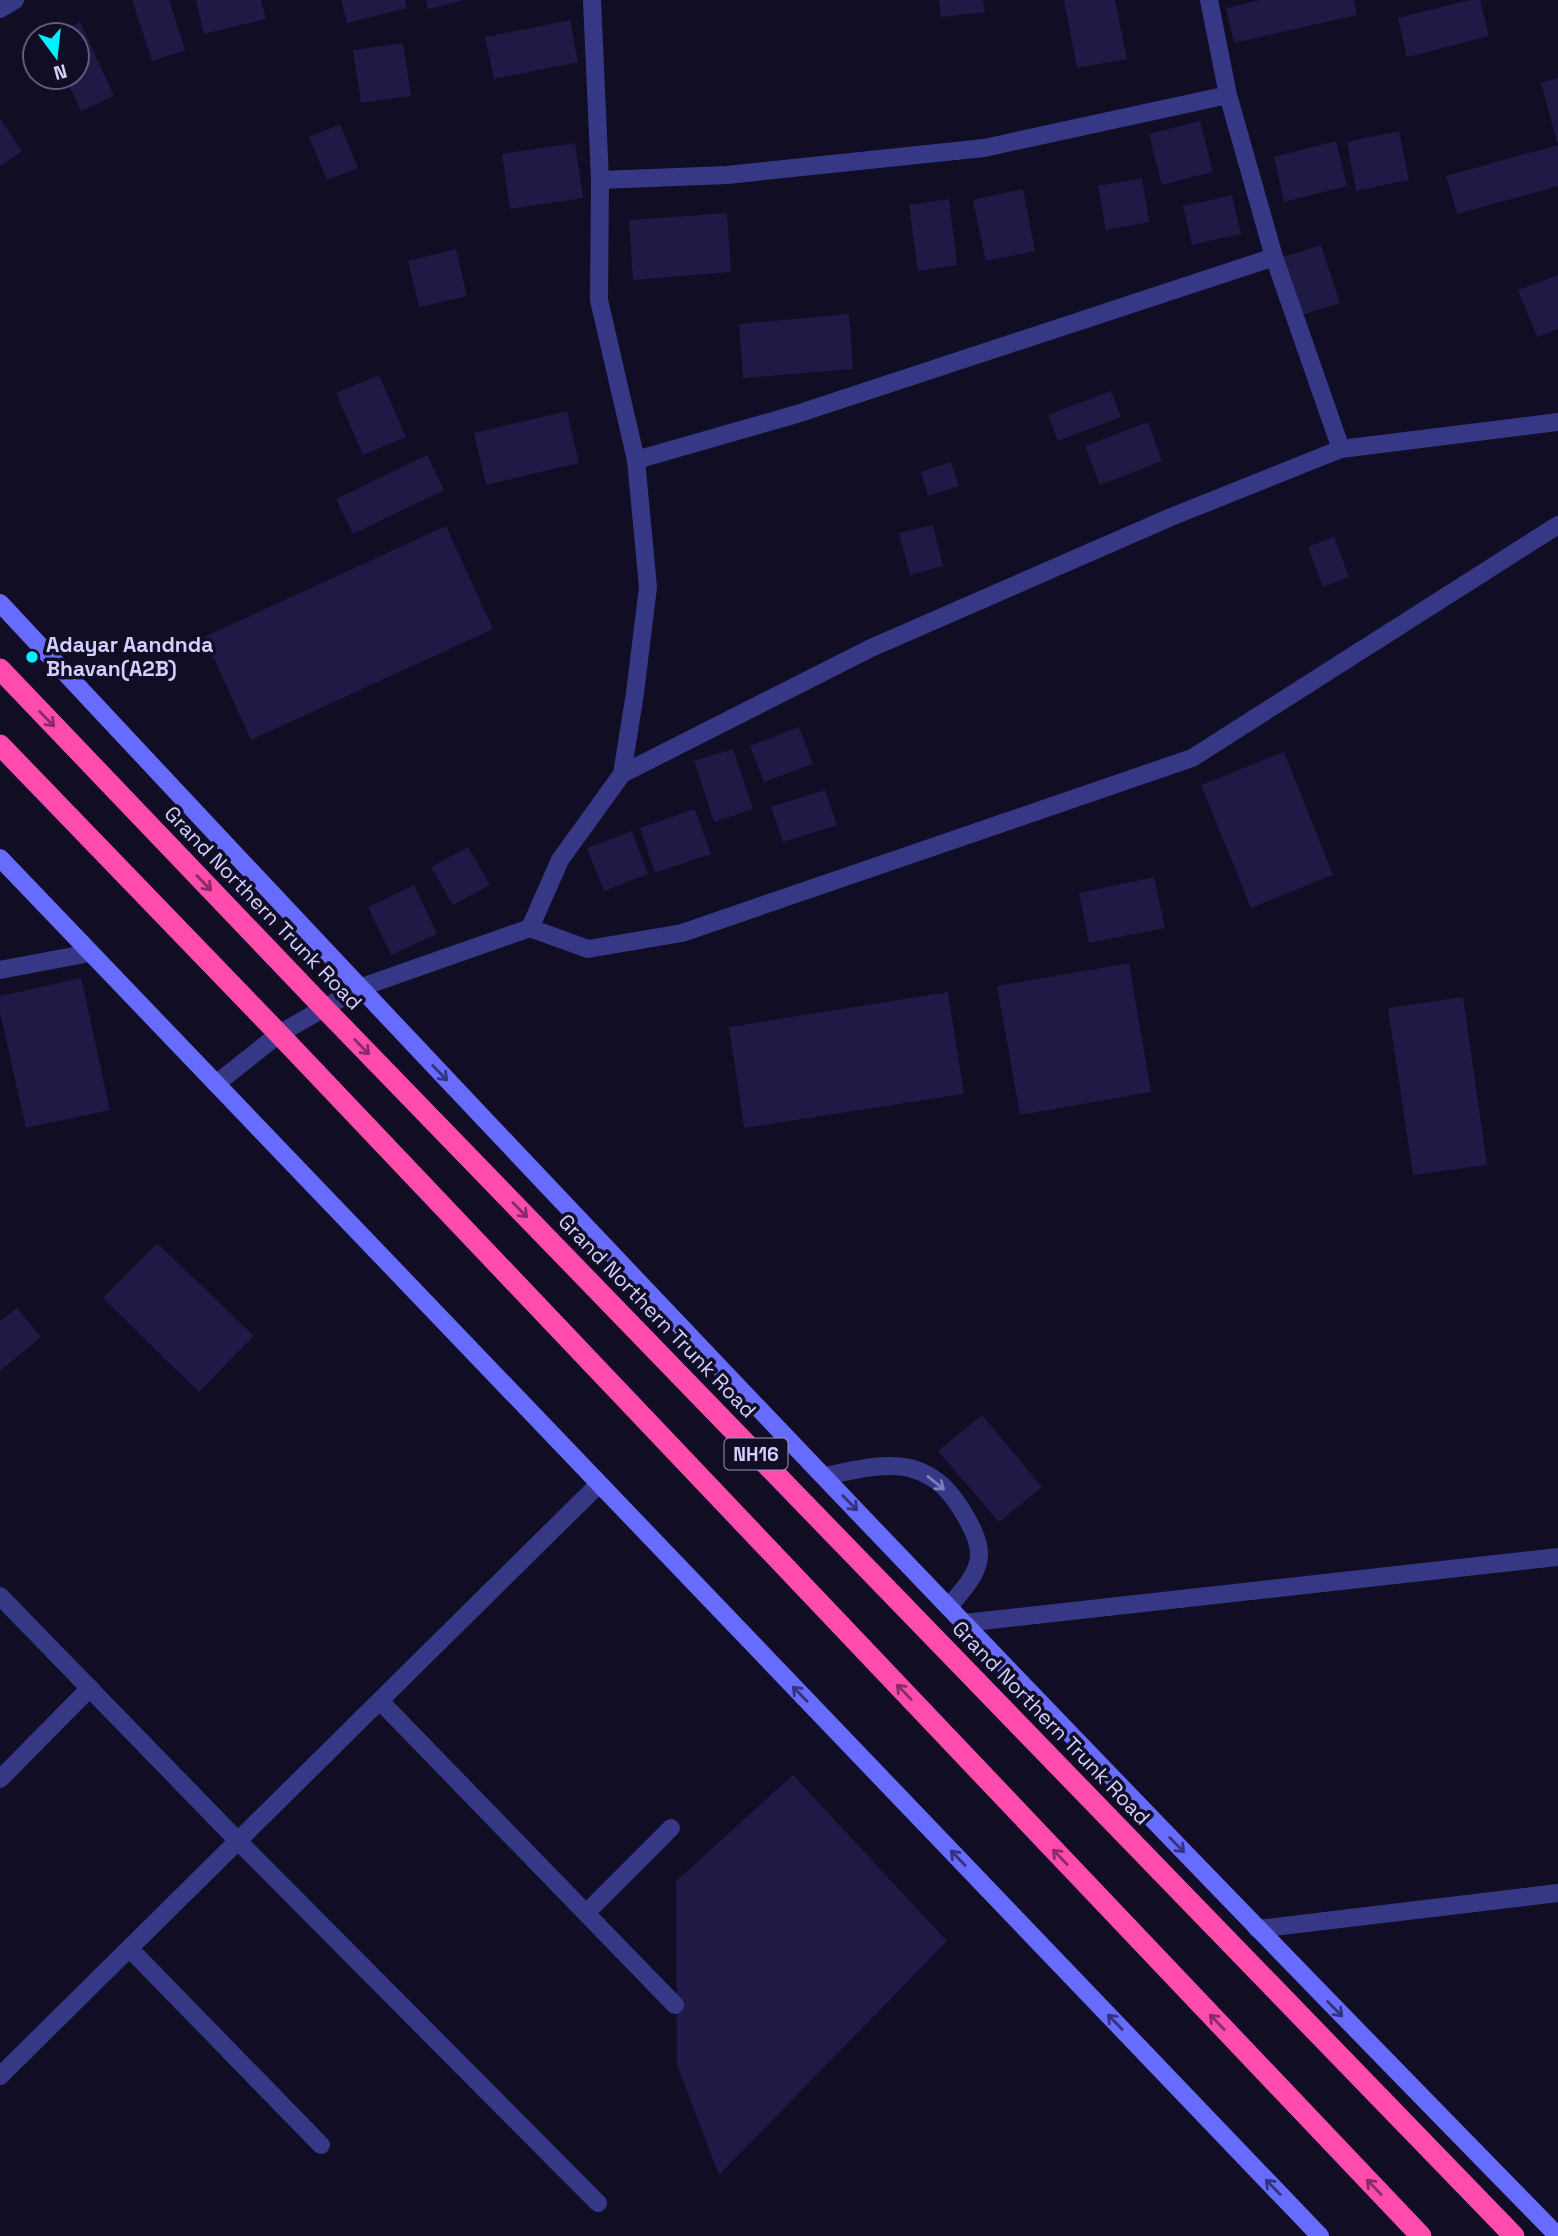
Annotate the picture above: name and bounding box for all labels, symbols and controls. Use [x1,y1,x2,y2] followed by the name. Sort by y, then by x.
[21,21,91,91] north arrow
[51,58,70,86] text: N
[46,631,213,682] place label: Adayar Aandnda Bhavan(A2B)
[24,649,40,665] marker: Adayar Aandnda Bhavan(A2B)
[39,710,56,727] one-way arrow
[159,800,368,1015] street label: Grand Northern Trunk Road
[196,874,213,891] one-way arrow
[353,1038,370,1055] one-way arrow
[431,1064,448,1081] one-way arrow
[512,1202,529,1219] one-way arrow
[553,1208,762,1423] street label: Grand Northern Trunk Road
[724,1438,788,1470] road number: NH16
[927,1475,945,1491] one-way arrow
[842,1495,859,1512] one-way arrow
[947,1615,1156,1830] street label: Grand Northern Trunk Road
[895,1683,912,1700] one-way arrow
[792,1686,809,1703] one-way arrow
[1168,1836,1185,1853] one-way arrow
[1052,1848,1069,1865] one-way arrow
[949,1850,966,1867] one-way arrow
[1326,2000,1343,2017] one-way arrow
[1208,2013,1225,2030] one-way arrow
[1107,2014,1124,2031] one-way arrow
[1365,2178,1382,2195] one-way arrow
[1264,2179,1281,2196] one-way arrow

